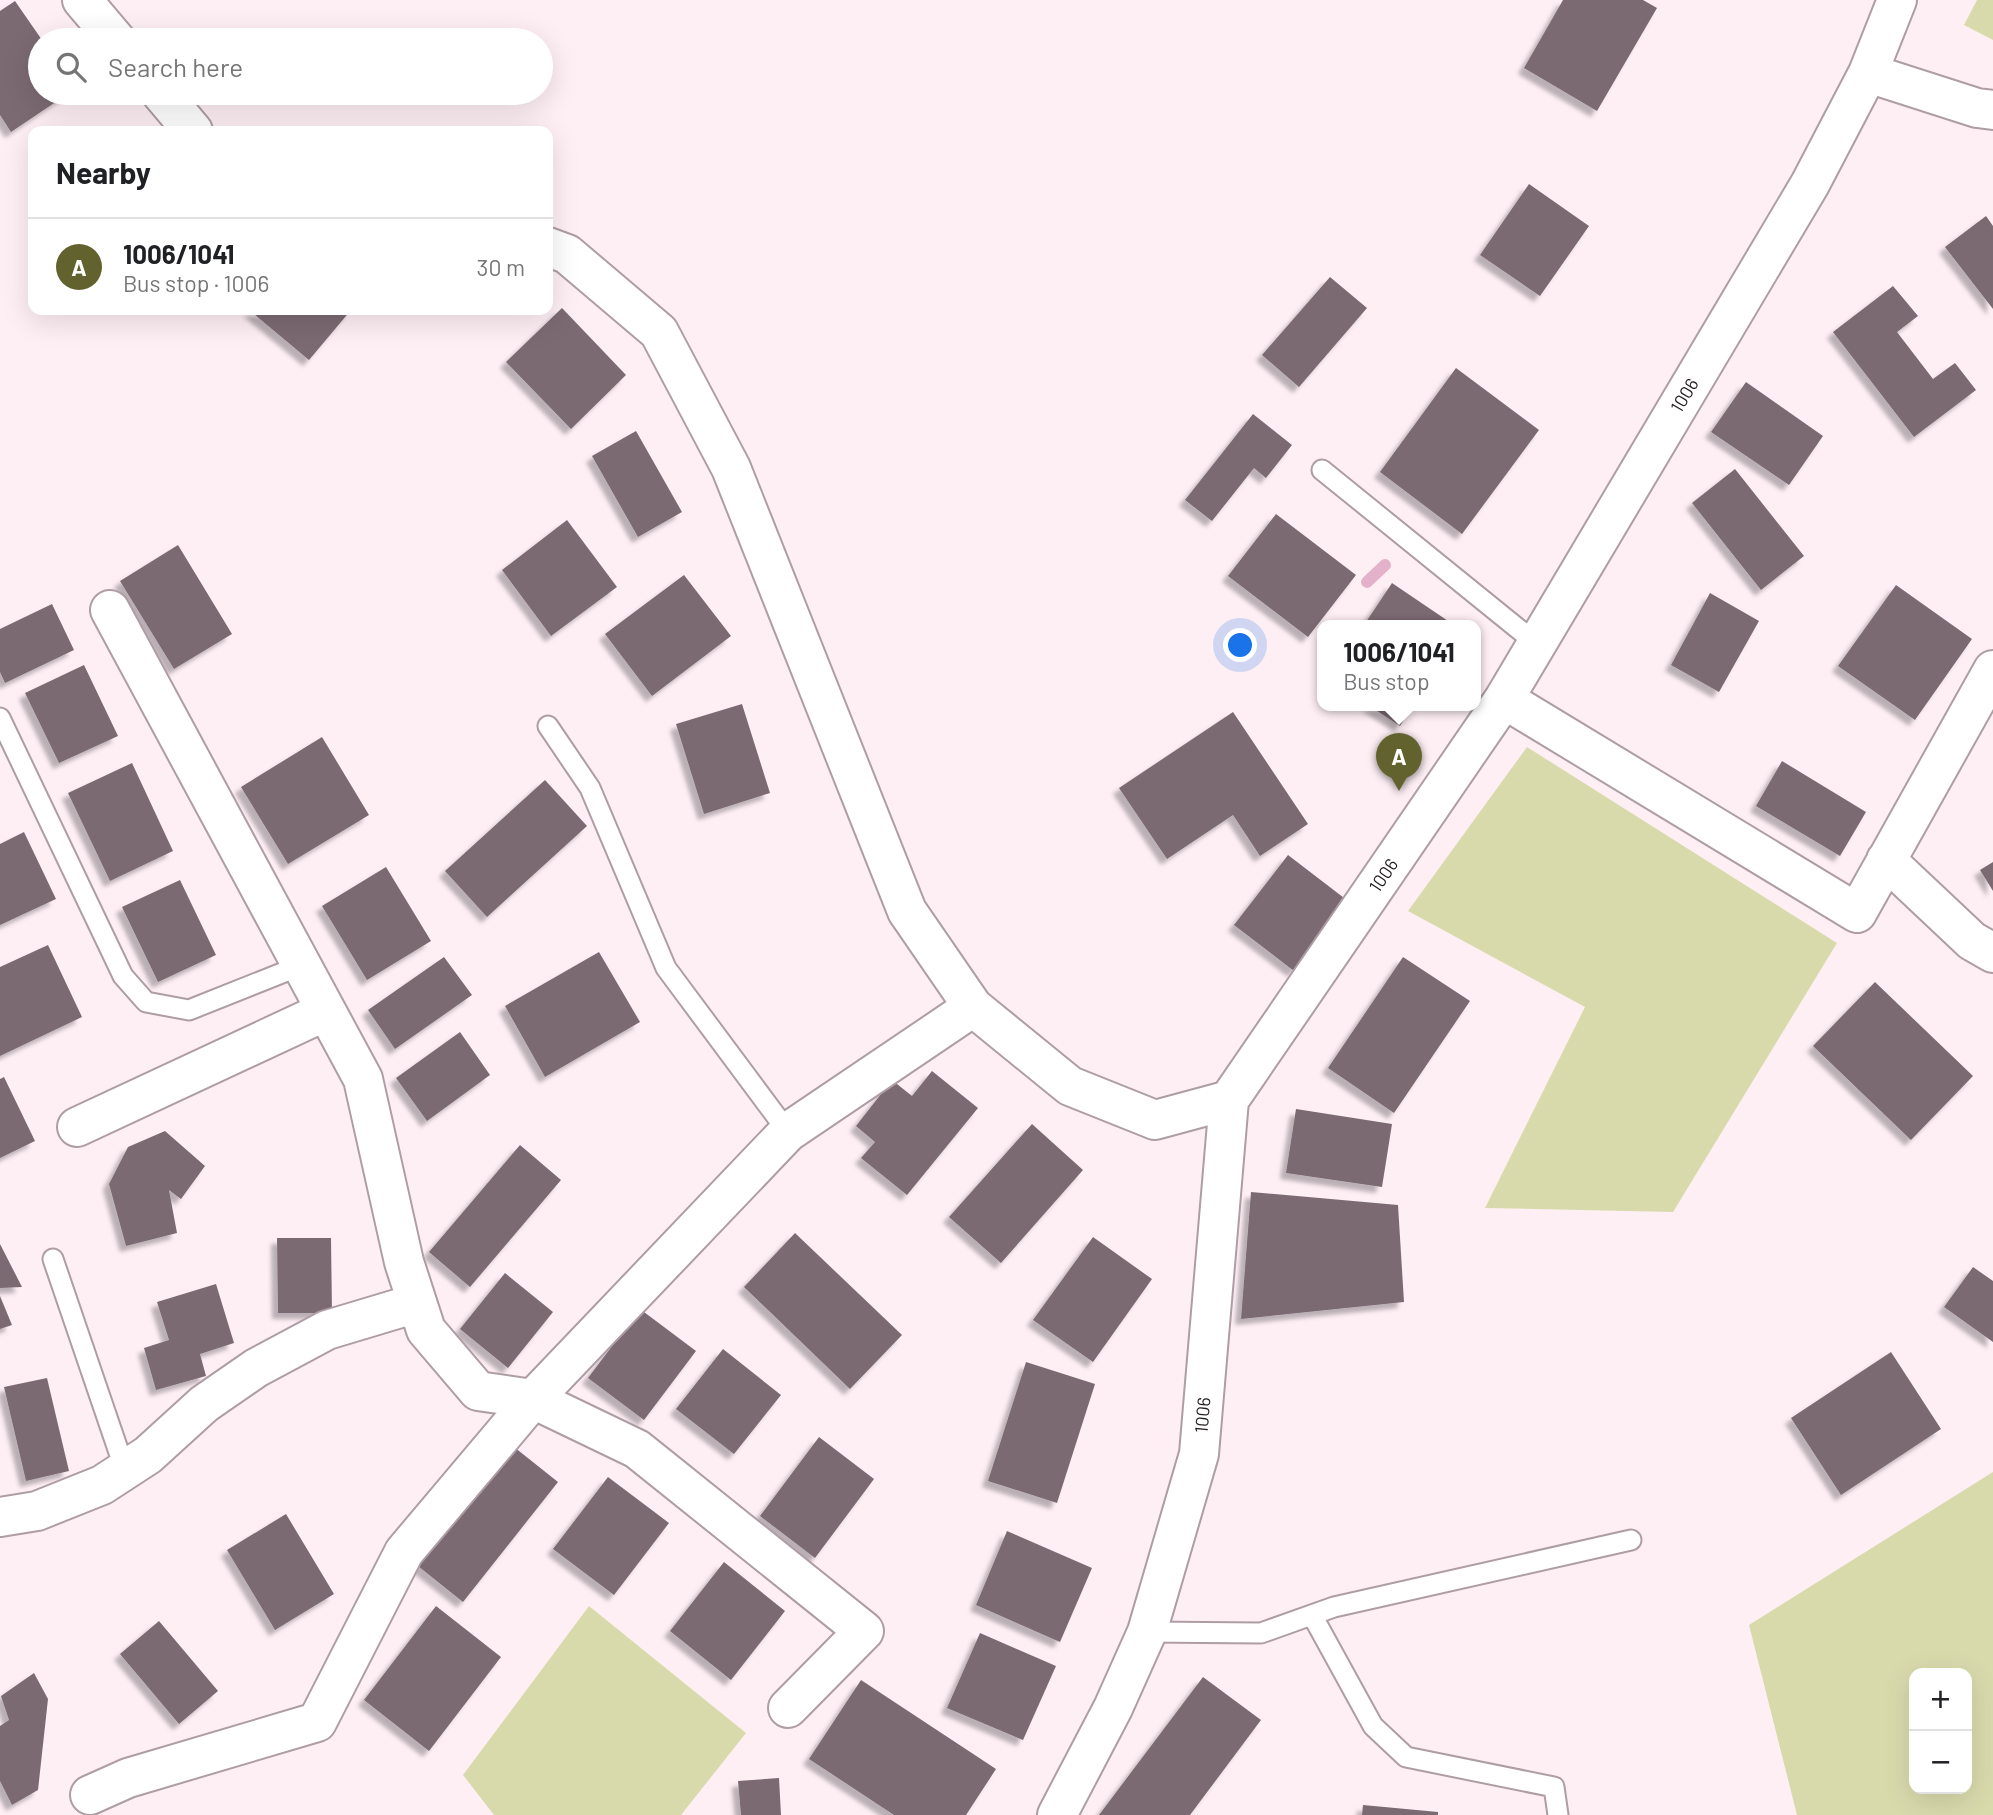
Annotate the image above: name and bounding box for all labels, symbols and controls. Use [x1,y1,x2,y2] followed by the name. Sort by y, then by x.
[28,28,553,105] search box
[52,48,90,86] icon: search
[108,51,243,82] text: Search here
[56,154,151,190] text: Nearby
[123,238,235,269] text: 1006/1041
[71,253,87,281] text: A
[477,253,525,281] text: 30 m
[123,269,269,297] text: Bus stop · 1006
[1665,374,1703,416] street label: 1006
[1317,620,1481,711] popup
[1223,628,1257,662] your location
[1343,636,1455,667] text: 1006/1041
[1343,667,1430,695] text: Bus stop
[1376,733,1422,791] pin: A
[1364,854,1402,896] street label: 1006
[1189,1396,1215,1434] street label: 1006
[1909,1668,1972,1794] map controls
[1909,1668,1972,1731] button: +
[1909,1731,1972,1794] button: −

